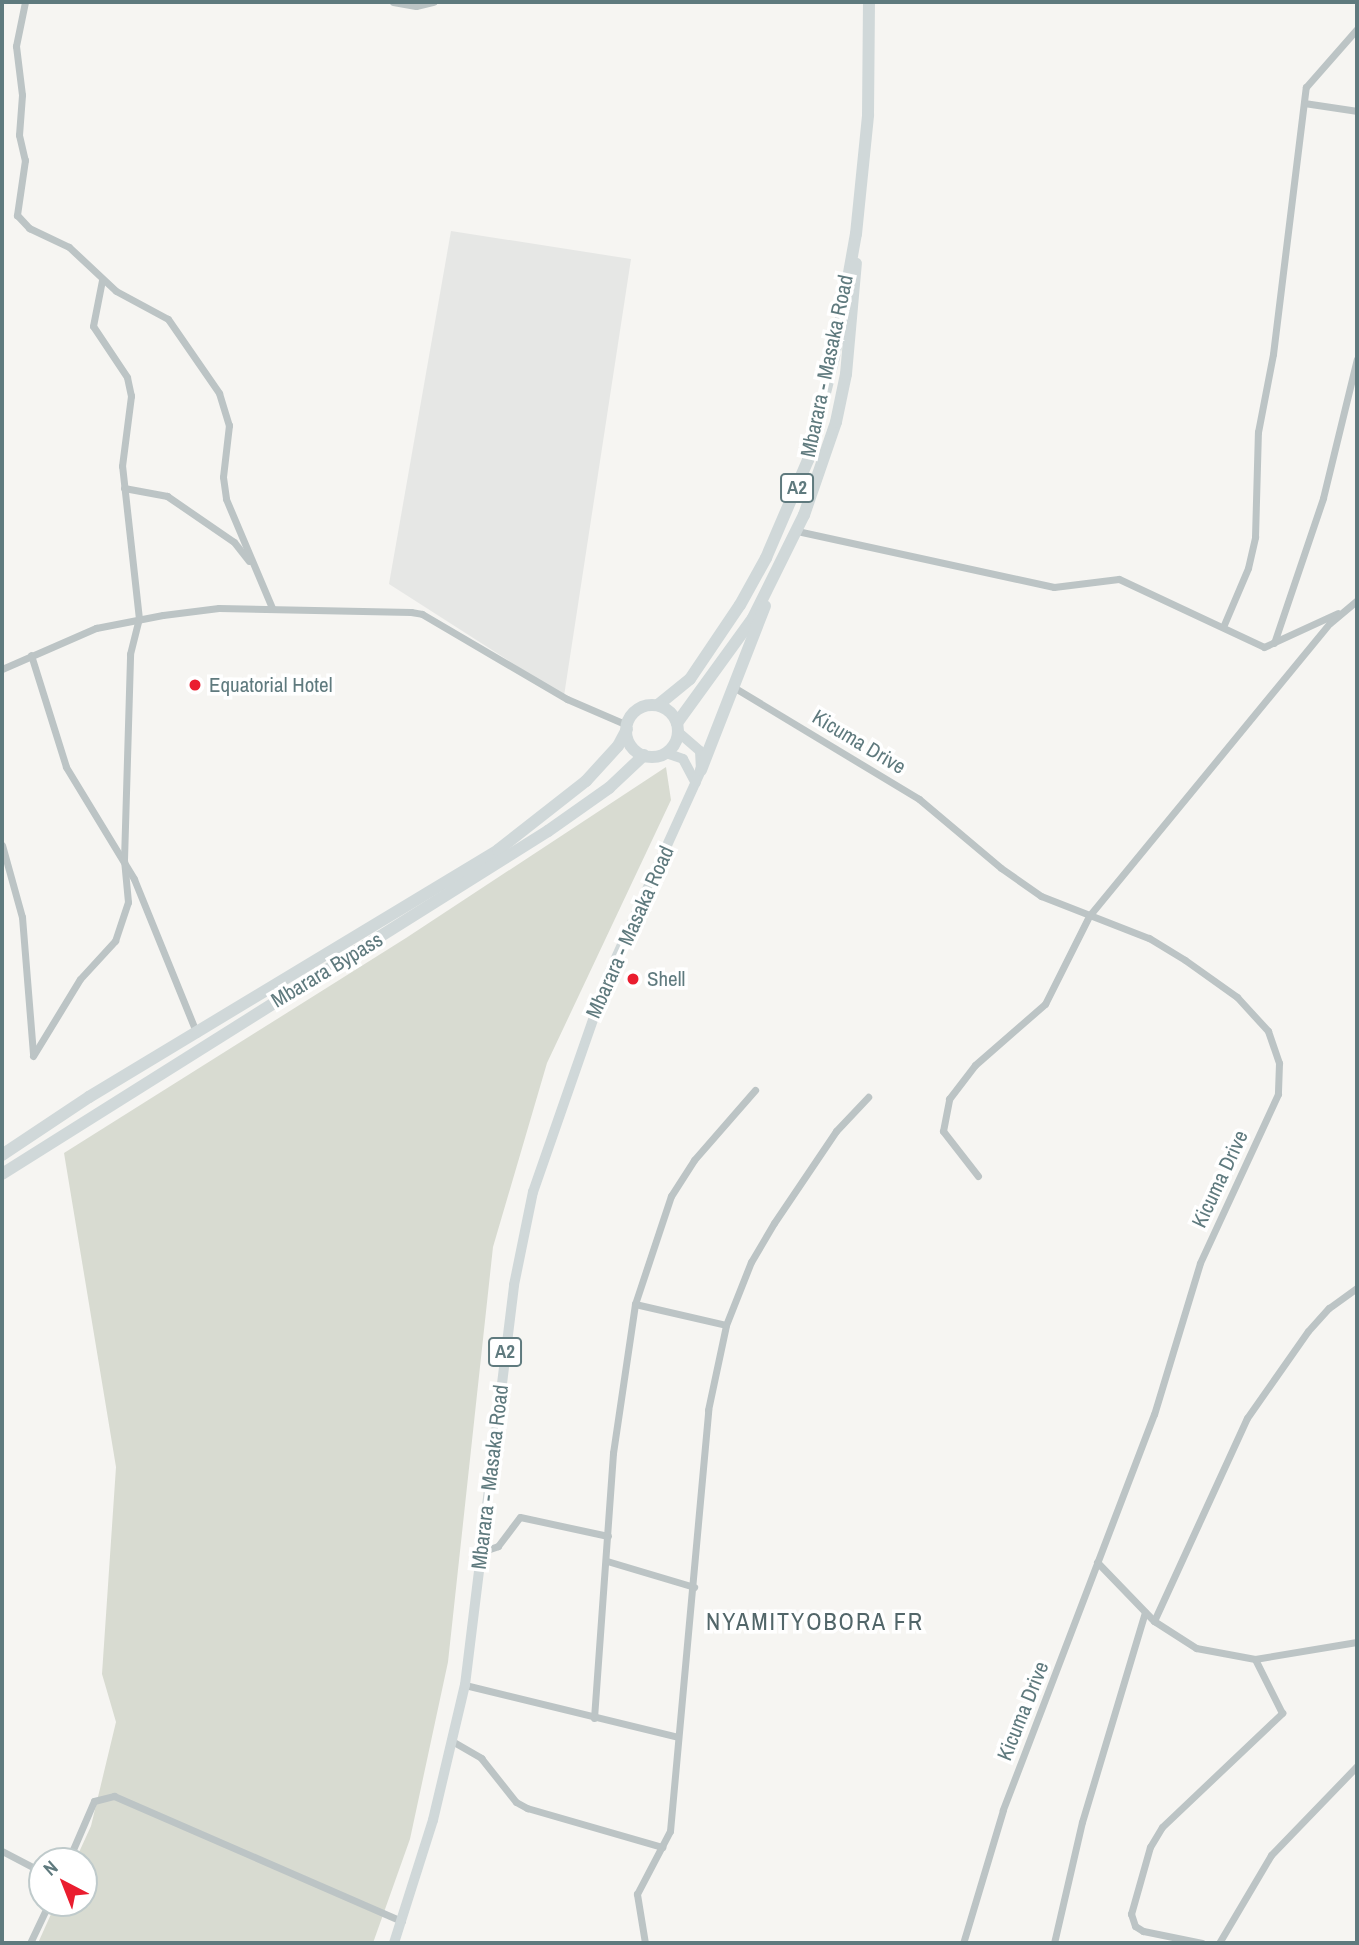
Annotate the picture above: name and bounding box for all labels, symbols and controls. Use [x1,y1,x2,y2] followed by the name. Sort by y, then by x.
[795,273,859,459] street label: Mbarara - Masaka Road
[780,472,814,503] road number: A2
[209,672,332,698] place label: Equatorial Hotel
[187,677,203,693] marker: Equatorial Hotel
[808,704,910,780] street label: Kicuma Drive
[581,842,679,1022] street label: Mbarara - Masaka Road
[267,927,387,1013] street label: Mbarara Bypass
[647,966,685,992] place label: Shell
[625,971,641,987] marker: Shell
[1187,1126,1253,1232] street label: Kicuma Drive
[488,1336,522,1368] road number: A2
[466,1383,514,1571] street label: Mbarara - Masaka Road
[707,1608,923,1636] district label: NYAMITYOBORA FR
[992,1658,1054,1764] street label: Kicuma Drive
[28,1847,98,1917] north arrow
[37,1854,63,1881] text: N

